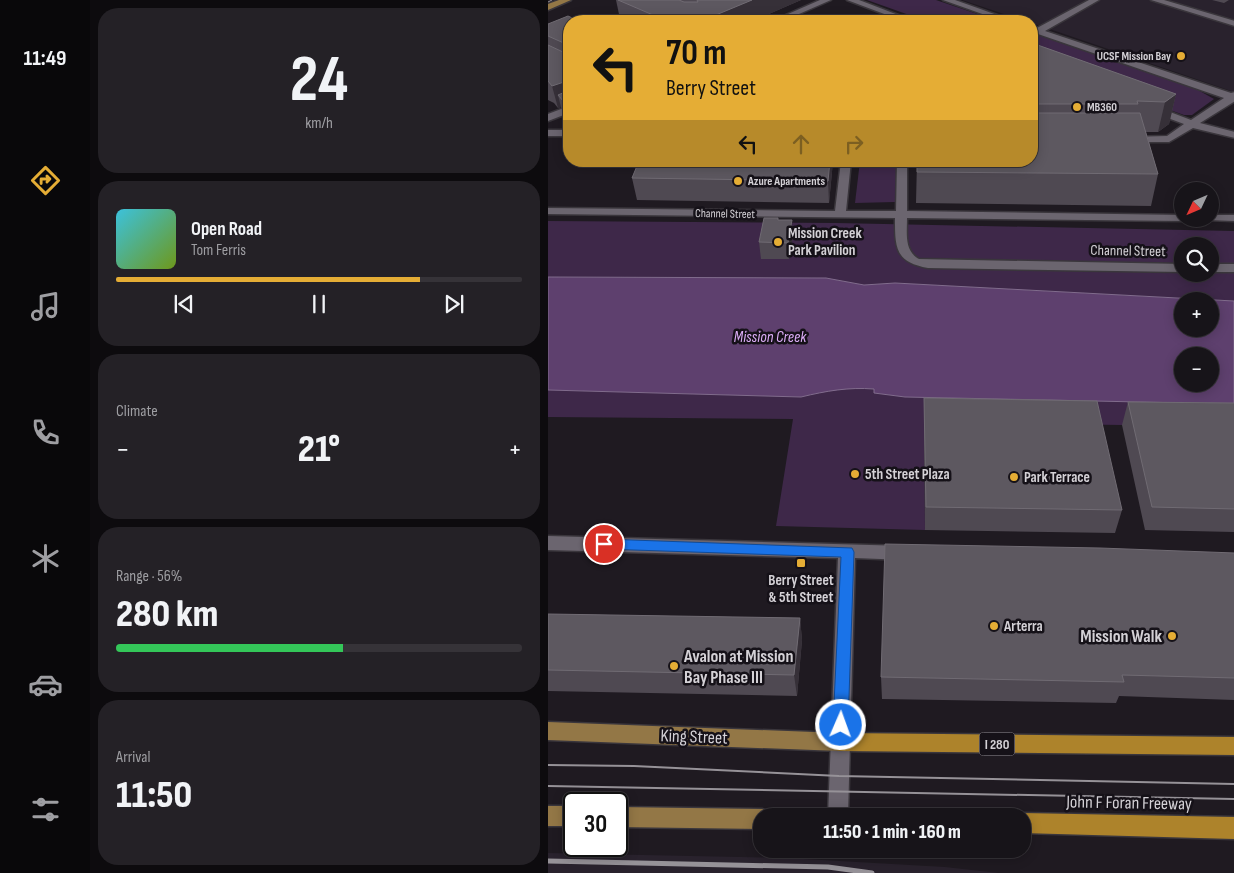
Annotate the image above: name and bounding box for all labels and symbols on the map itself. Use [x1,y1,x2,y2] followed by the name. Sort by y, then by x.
[1097,49,1171,64] place label: UCSF Mission Bay
[1175,50,1187,62] marker: UCSF Mission Bay
[1087,100,1117,115] place label: MB360
[1071,101,1083,113] marker: MB360
[747,174,826,189] place label: Azure Apartments
[732,175,744,187] marker: Azure Apartments
[1174,182,1219,228] north arrow
[695,206,756,222] street label: Channel Street
[788,224,862,260] place label: Mission Creek Park Pavilion
[772,236,784,248] marker: Mission Creek Park Pavilion
[1090,241,1166,261] street label: Channel Street
[734,328,807,347] water label: Mission Creek
[865,465,950,484] place label: 5th Street Plaza
[849,468,861,480] marker: 5th Street Plaza
[1024,468,1090,487] place label: Park Terrace
[1008,471,1020,483] marker: Park Terrace
[583,523,625,565] pin
[795,557,807,569] marker: Berry Street & 5th Street
[768,571,834,607] place label: Berry Street & 5th Street
[1003,617,1043,636] place label: Arterra
[988,620,1000,632] marker: Arterra
[1080,626,1162,647] place label: Mission Walk
[1166,630,1178,642] marker: Mission Walk
[683,646,793,688] place label: Avalon at Mission Bay Phase III
[668,660,680,672] marker: Avalon at Mission Bay Phase III
[814,698,866,750] position arrow
[660,725,728,749] street label: King Street
[980,732,1014,756] road number: I 280
[1065,791,1192,815] street label: John F Foran Freeway
[563,792,628,857] speed limit sign: 30

